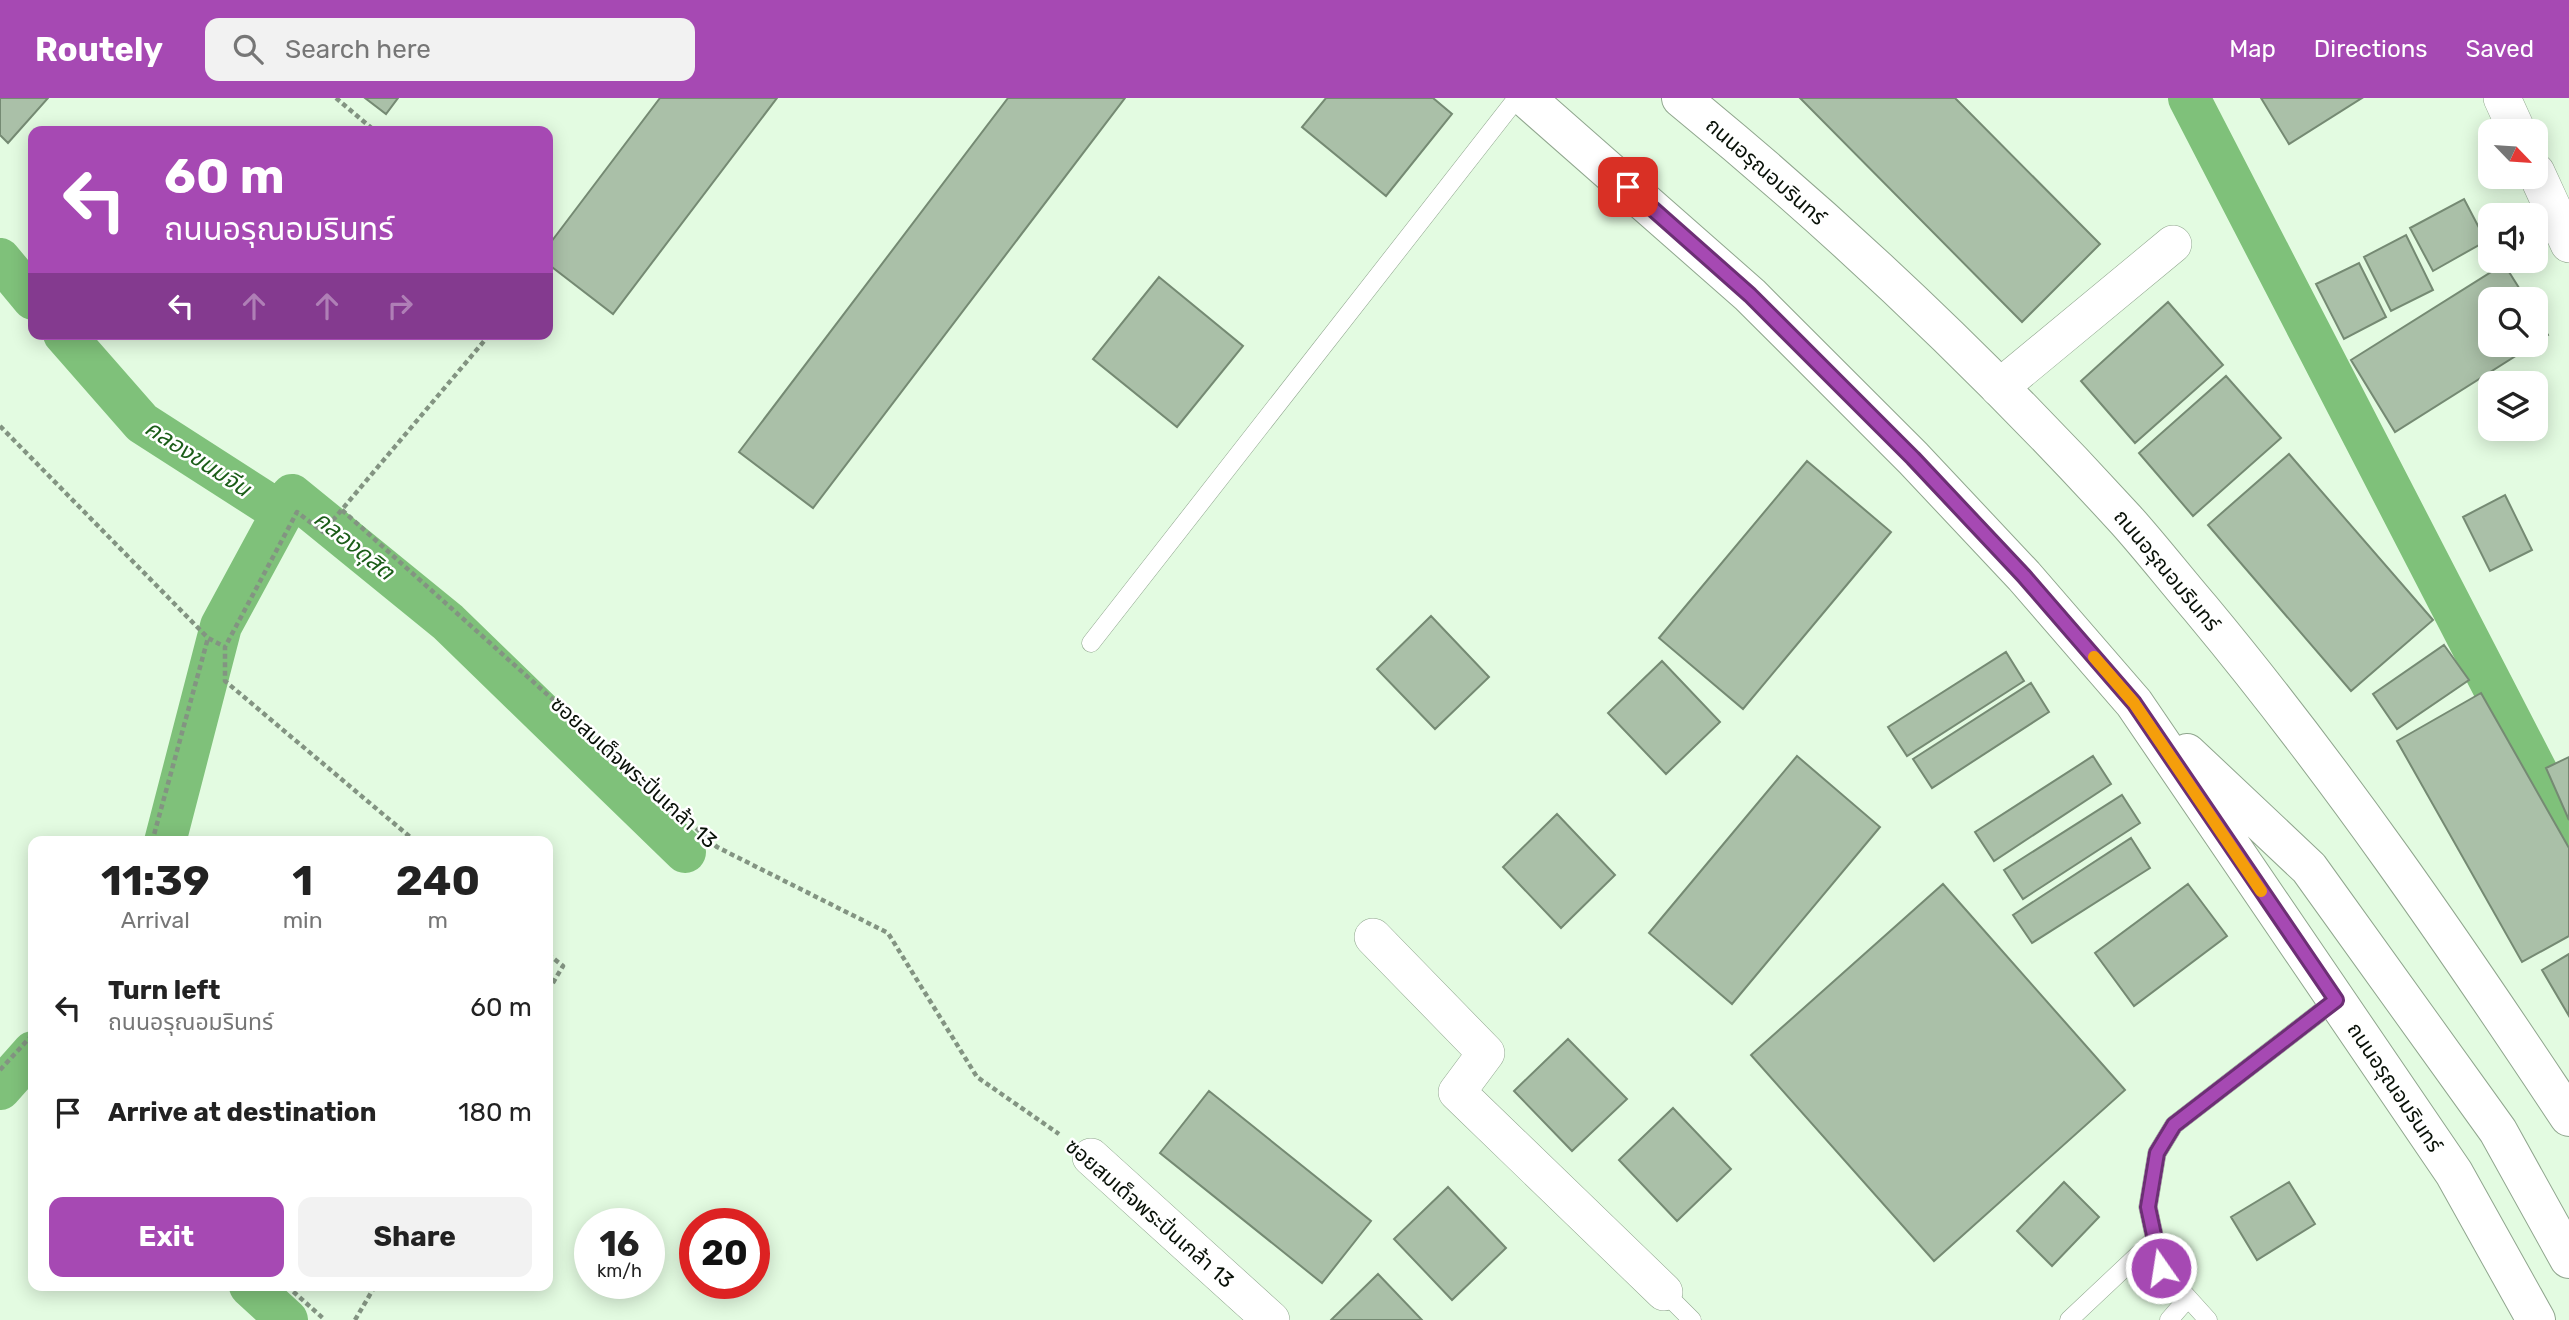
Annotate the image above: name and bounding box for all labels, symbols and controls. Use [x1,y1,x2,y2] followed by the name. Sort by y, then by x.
[205,18,695,81] search box
[35,30,163,69] text: Routely
[229,30,267,68] icon: search
[285,34,431,65] text: Search here
[2229,35,2276,63] text: Map
[2314,35,2427,63] text: Directions
[2465,35,2534,63] text: Saved
[1700,112,1832,231] street label: ถนนอรุณอมรินทร์
[2478,119,2548,189] north arrow
[2478,119,2548,441] map controls
[164,147,285,205] text: 60 m
[49,154,140,245] icon: left
[1598,157,1658,217] pin
[1609,168,1647,206] icon: arrive
[2478,203,2548,273] button: sound
[164,210,394,248] text: ถนนอรุณอมรินทร์
[162,287,200,325] icon: left
[235,287,273,325] icon: ahead
[308,287,346,325] icon: ahead
[381,287,419,325] icon: right
[2478,287,2548,357] button: search
[2478,371,2548,441] button: layers
[140,414,258,503] water label: คลองขนมจีน
[308,504,401,587] water label: คลองดุสิต
[2108,504,2226,637] street label: ถนนอรุณอมรินทร์
[546,690,723,853] street label: ซอยสมเด็จพระปิ่นเกล้า 13
[101,856,210,906] text: 11:39
[292,856,313,906] text: 1
[396,856,480,906] text: 240
[121,906,190,934] text: Arrival
[283,906,323,934] text: min
[428,906,448,934] text: m
[108,975,220,1006] text: Turn left
[49,989,87,1027] icon: left
[470,992,532,1023] text: 60 m
[108,1008,273,1036] text: ถนนอรุณอมรินทร์
[2342,1017,2448,1158] street label: ถนนอรุณอมรินทร์
[49,1094,87,1132] icon: arrive
[108,1097,376,1128] text: Arrive at destination
[458,1097,532,1128] text: 180 m
[1061,1133,1240,1293] street label: ซอยสมเด็จพระปิ่นเกล้า 13
[49,1197,284,1277] button: Exit
[298,1197,532,1277] button: Share
[679,1208,770,1299] speed limit sign: 20
[599,1223,640,1265] text: 16
[2124,1231,2198,1305] position arrow
[597,1260,642,1282] text: km/h

